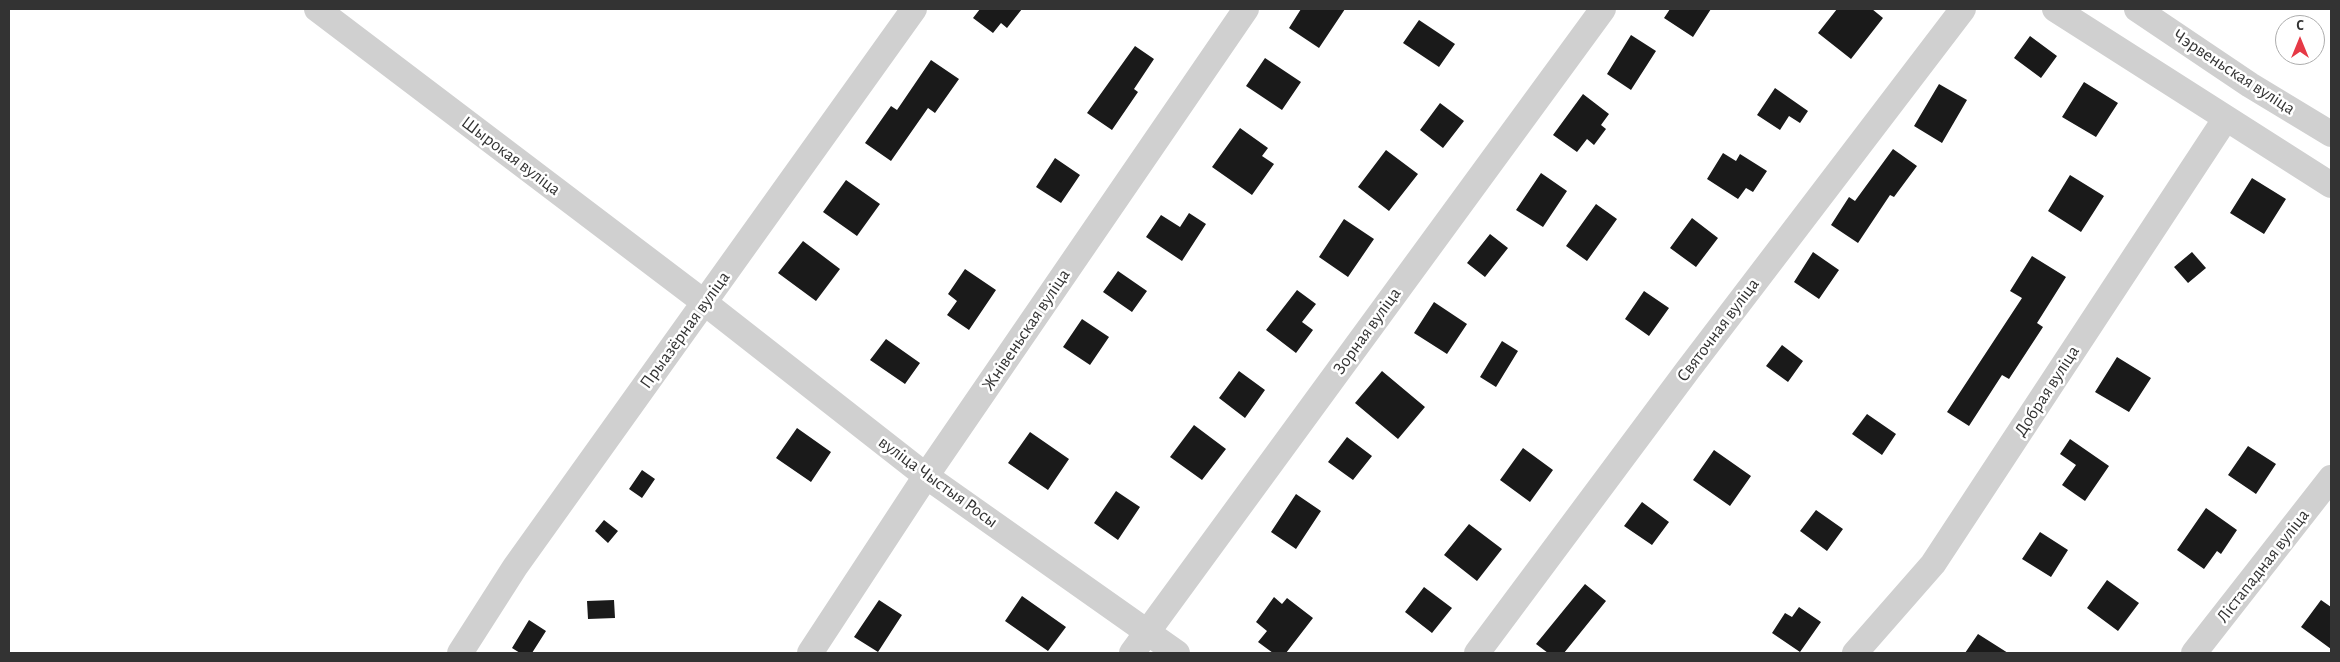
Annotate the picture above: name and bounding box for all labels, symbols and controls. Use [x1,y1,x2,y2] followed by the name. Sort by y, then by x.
[2275,15,2325,65] north arrow
[2296,19,2304,33] text: С
[2169,24,2299,120] street label: Чэрвеньская вуліца
[457,112,565,200] street label: Шырокая вуліца
[977,265,1075,395] street label: Жнівеньская вуліца
[635,267,735,393] street label: Прыазёрная вуліца
[1672,274,1764,386] street label: Святочная вуліца
[1328,283,1406,379] street label: Зорная вуліца
[2010,342,2084,440] street label: Добрая вуліца
[874,431,1002,533] street label: вуліца Чыстыя Росы
[2212,505,2314,627] street label: Лістападная вуліца

